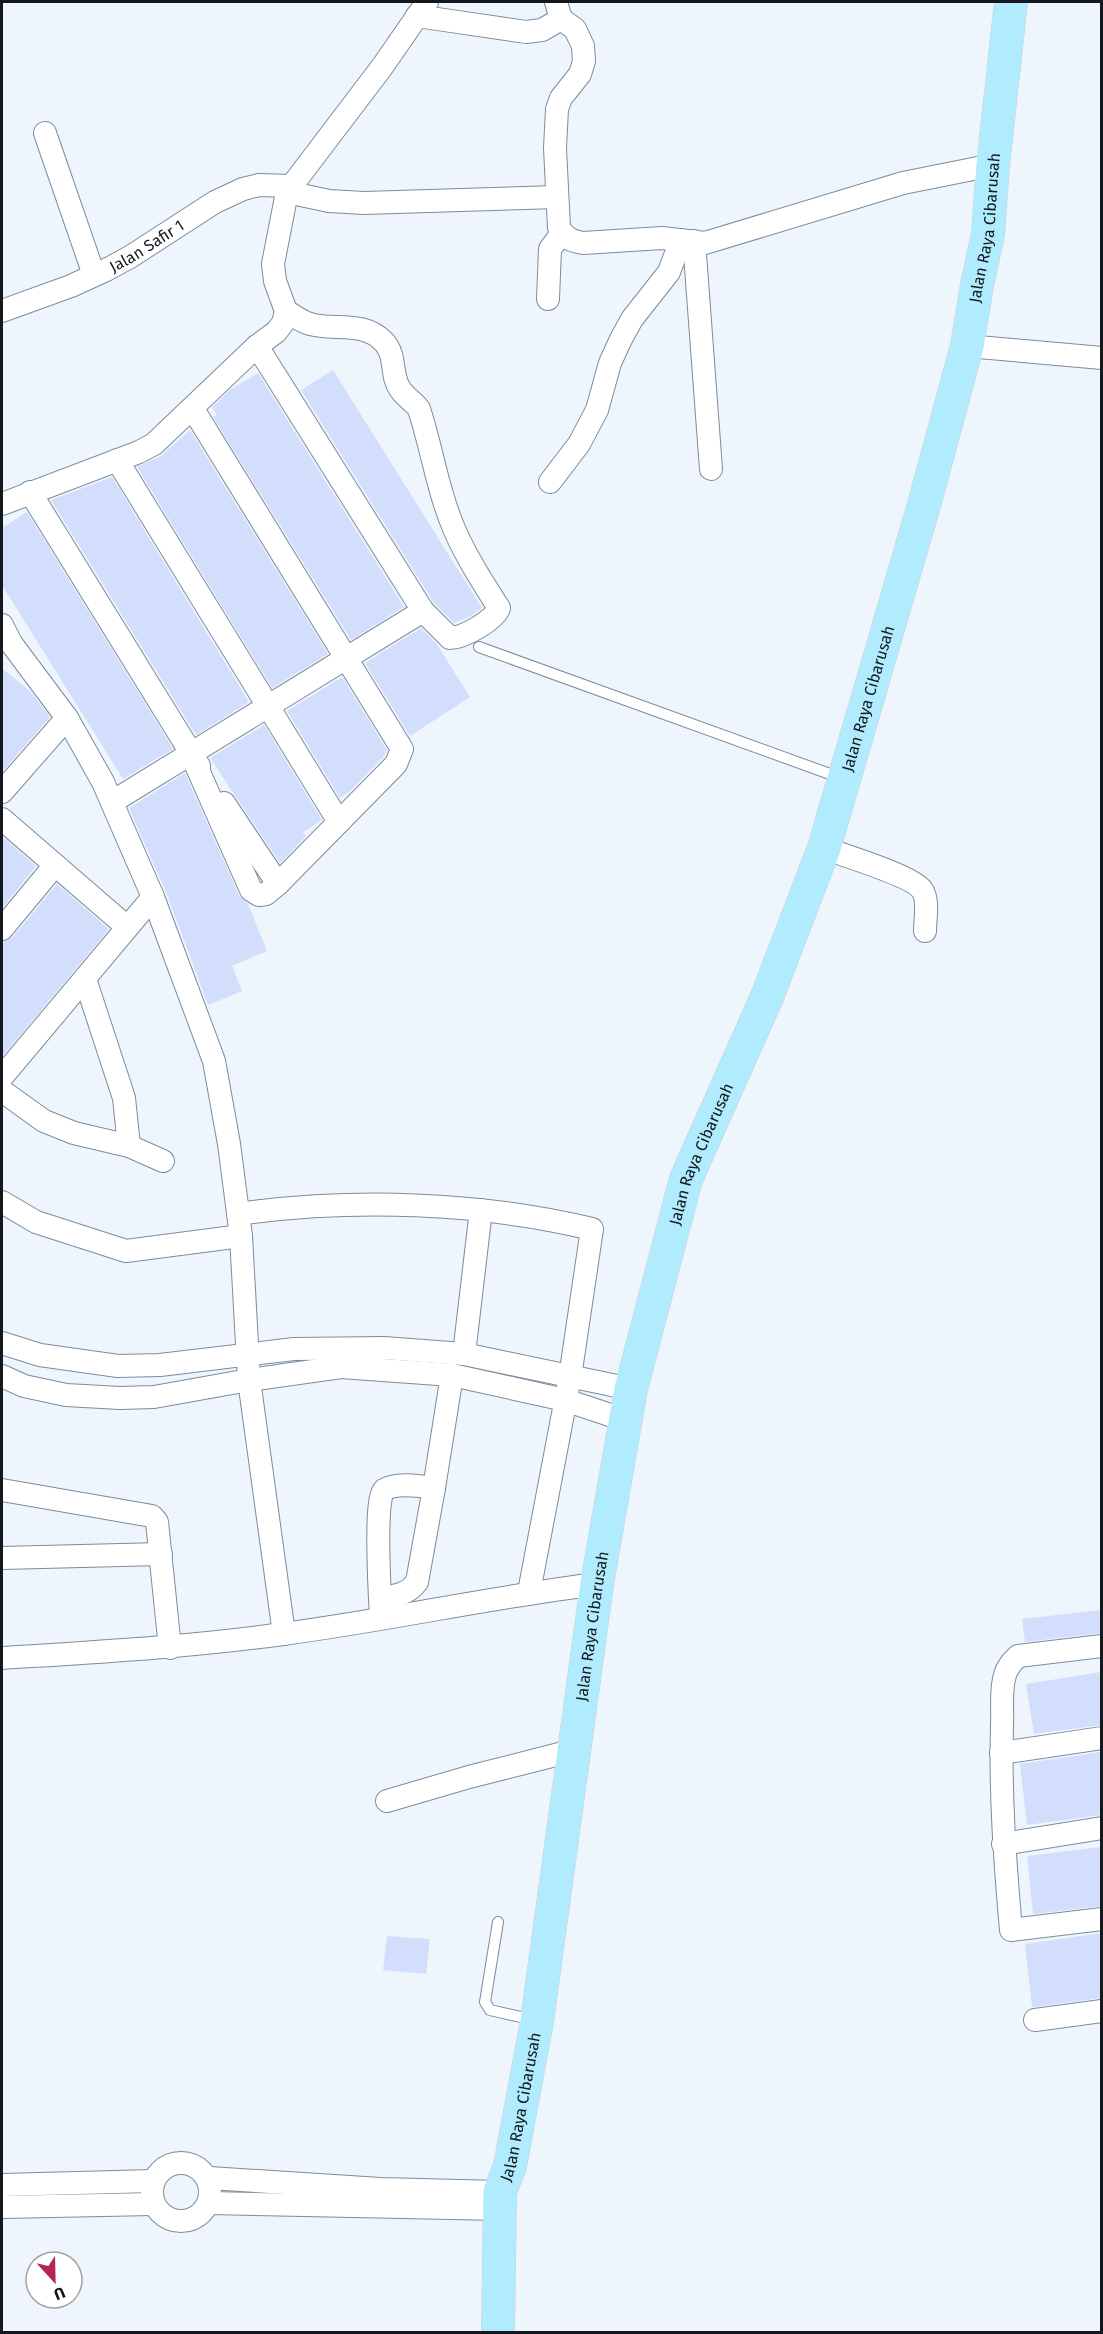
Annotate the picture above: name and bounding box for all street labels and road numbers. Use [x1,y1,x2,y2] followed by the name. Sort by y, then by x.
[965,152,1004,304] street label: Jalan Raya Cibarusah
[106,216,188,276] street label: Jalan Safir 1
[838,623,898,774] street label: Jalan Raya Cibarusah
[665,1080,738,1227] street label: Jalan Raya Cibarusah
[572,1550,613,1702] street label: Jalan Raya Cibarusah
[496,2031,545,2184] street label: Jalan Raya Cibarusah

